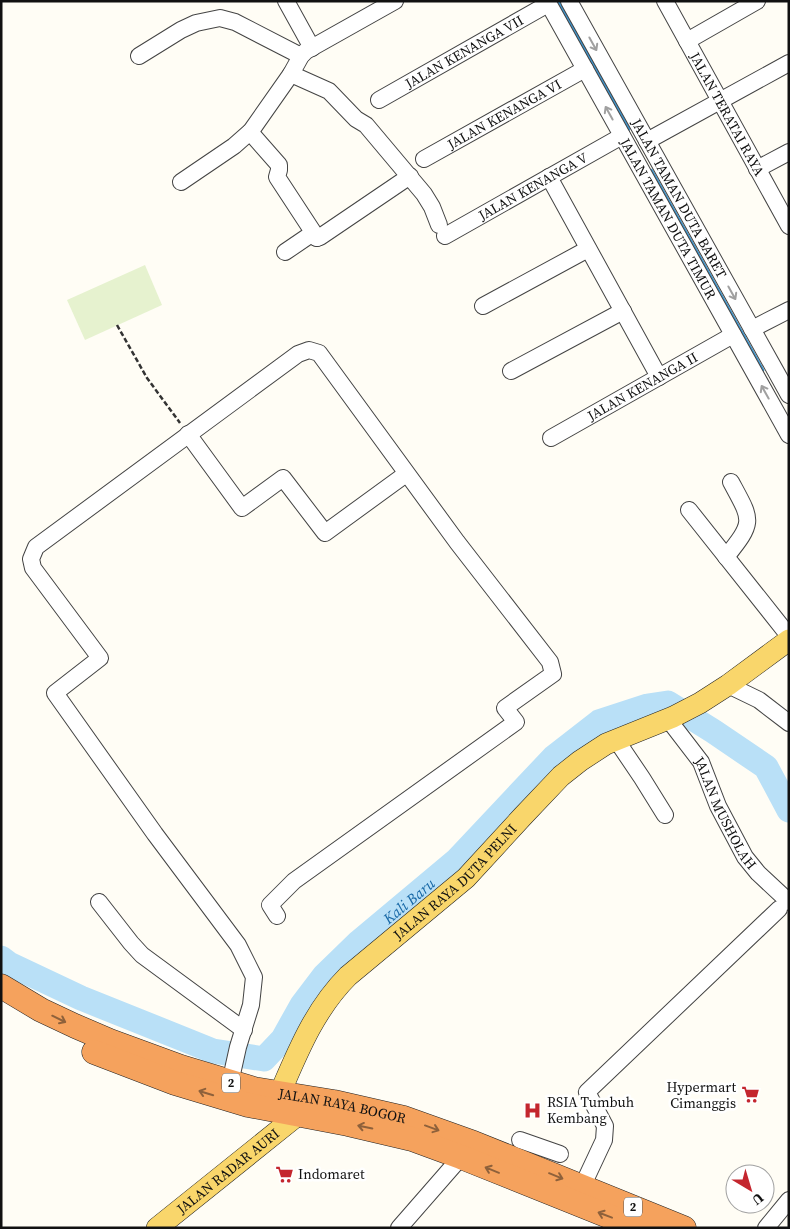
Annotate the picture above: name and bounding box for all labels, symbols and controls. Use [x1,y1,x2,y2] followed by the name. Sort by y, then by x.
[401,10,527,94] street label: JALAN KENANGA VII
[588,36,598,51] one-way arrow
[685,48,770,180] street label: JALAN TERATAI RAYA
[443,74,565,155] street label: JALAN KENANGA VI
[604,105,614,120] one-way arrow
[626,114,732,282] street label: JALAN TAMAN DUTA BARET
[615,133,721,303] street label: JALAN TAMAN DUTA TIMUR
[474,147,592,226] street label: JALAN KENANGA V
[727,285,737,299] one-way arrow
[583,347,701,426] street label: JALAN KENANGA II
[760,385,769,400] one-way arrow
[689,751,761,874] street label: JALAN MUSHOLAH
[388,819,521,945] street label: JALAN RAYA DUTA PELNI
[377,872,439,929] water label: Kali Baru
[51,1014,66,1024] one-way arrow
[222,1074,240,1092] road number: 2
[667,1077,736,1113] place label: Hypermart Cimanggis
[276,1083,408,1128] street label: JALAN RAYA BOGOR
[740,1085,760,1105] supermarket icon: Hypermart Cimanggis
[198,1088,214,1098] one-way arrow
[547,1092,634,1128] place label: RSIA Tumbuh Kembang
[523,1100,543,1120] hospital icon: RSIA Tumbuh Kembang
[357,1122,373,1131] one-way arrow
[172,1124,284,1219] street label: JALAN RADAR AURI
[424,1124,439,1133] one-way arrow
[274,1164,294,1184] supermarket icon: Indomaret
[298,1164,365,1184] place label: Indomaret
[485,1164,500,1174] one-way arrow
[725,1164,775,1214] north arrow
[548,1172,563,1181] one-way arrow
[748,1188,768,1210] text: U
[624,1198,642,1216] road number: 2
[597,1210,613,1219] one-way arrow

